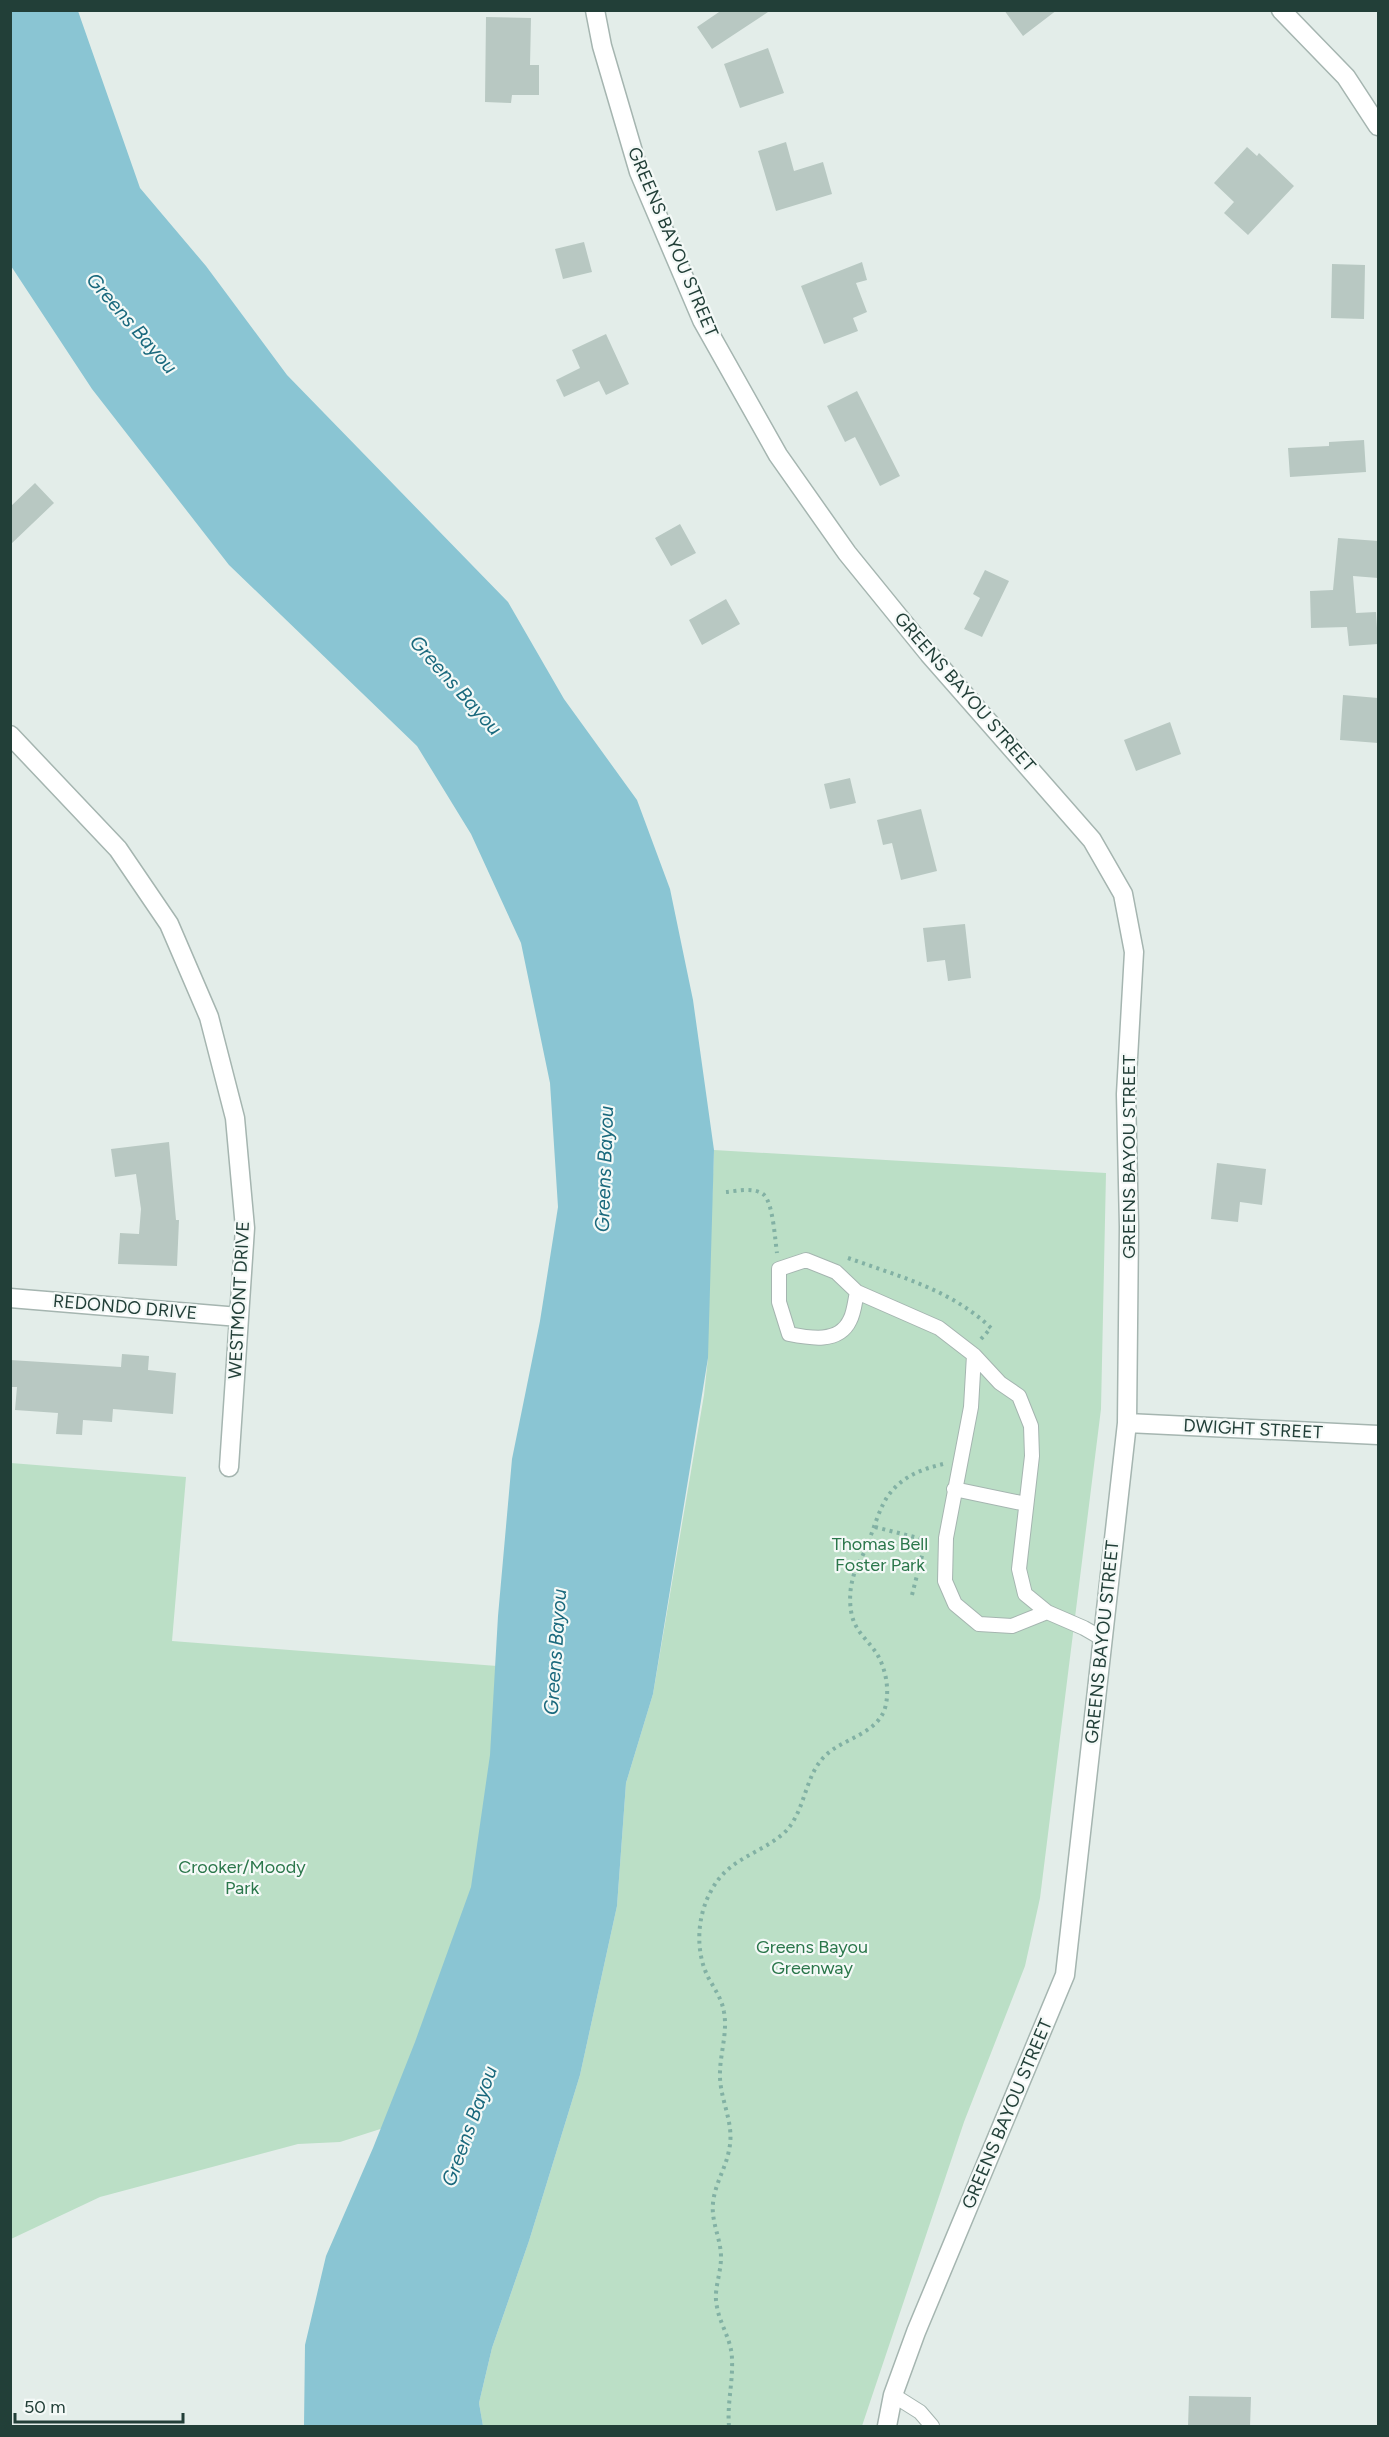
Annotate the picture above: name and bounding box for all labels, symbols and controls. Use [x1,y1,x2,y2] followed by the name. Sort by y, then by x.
[623,144,723,340] street label: GREENS BAYOU STREET
[81,267,183,379] water label: Greens Bayou
[890,608,1040,776] street label: GREENS BAYOU STREET
[405,630,507,740] water label: Greens Bayou
[1118,1055,1140,1259] street label: GREENS BAYOU STREET
[590,1105,618,1233] water label: Greens Bayou
[224,1220,254,1380] street label: WESTMONT DRIVE
[52,1290,198,1324] street label: REDONDO DRIVE
[1183,1414,1323,1444] street label: DWIGHT STREET
[832,1533,928,1576] park label: Thomas Bell Foster Park
[1080,1539,1124,1745] street label: GREENS BAYOU STREET
[539,1588,571,1716] water label: Greens Bayou
[178,1856,306,1899] park label: Crooker/Moody Park
[756,1936,868,1979] park label: Greens Bayou Greenway
[957,2016,1057,2212] street label: GREENS BAYOU STREET
[436,2063,502,2189] water label: Greens Bayou
[15,2386,183,2424] scale bar
[24,2396,66,2418] text: 50 m

